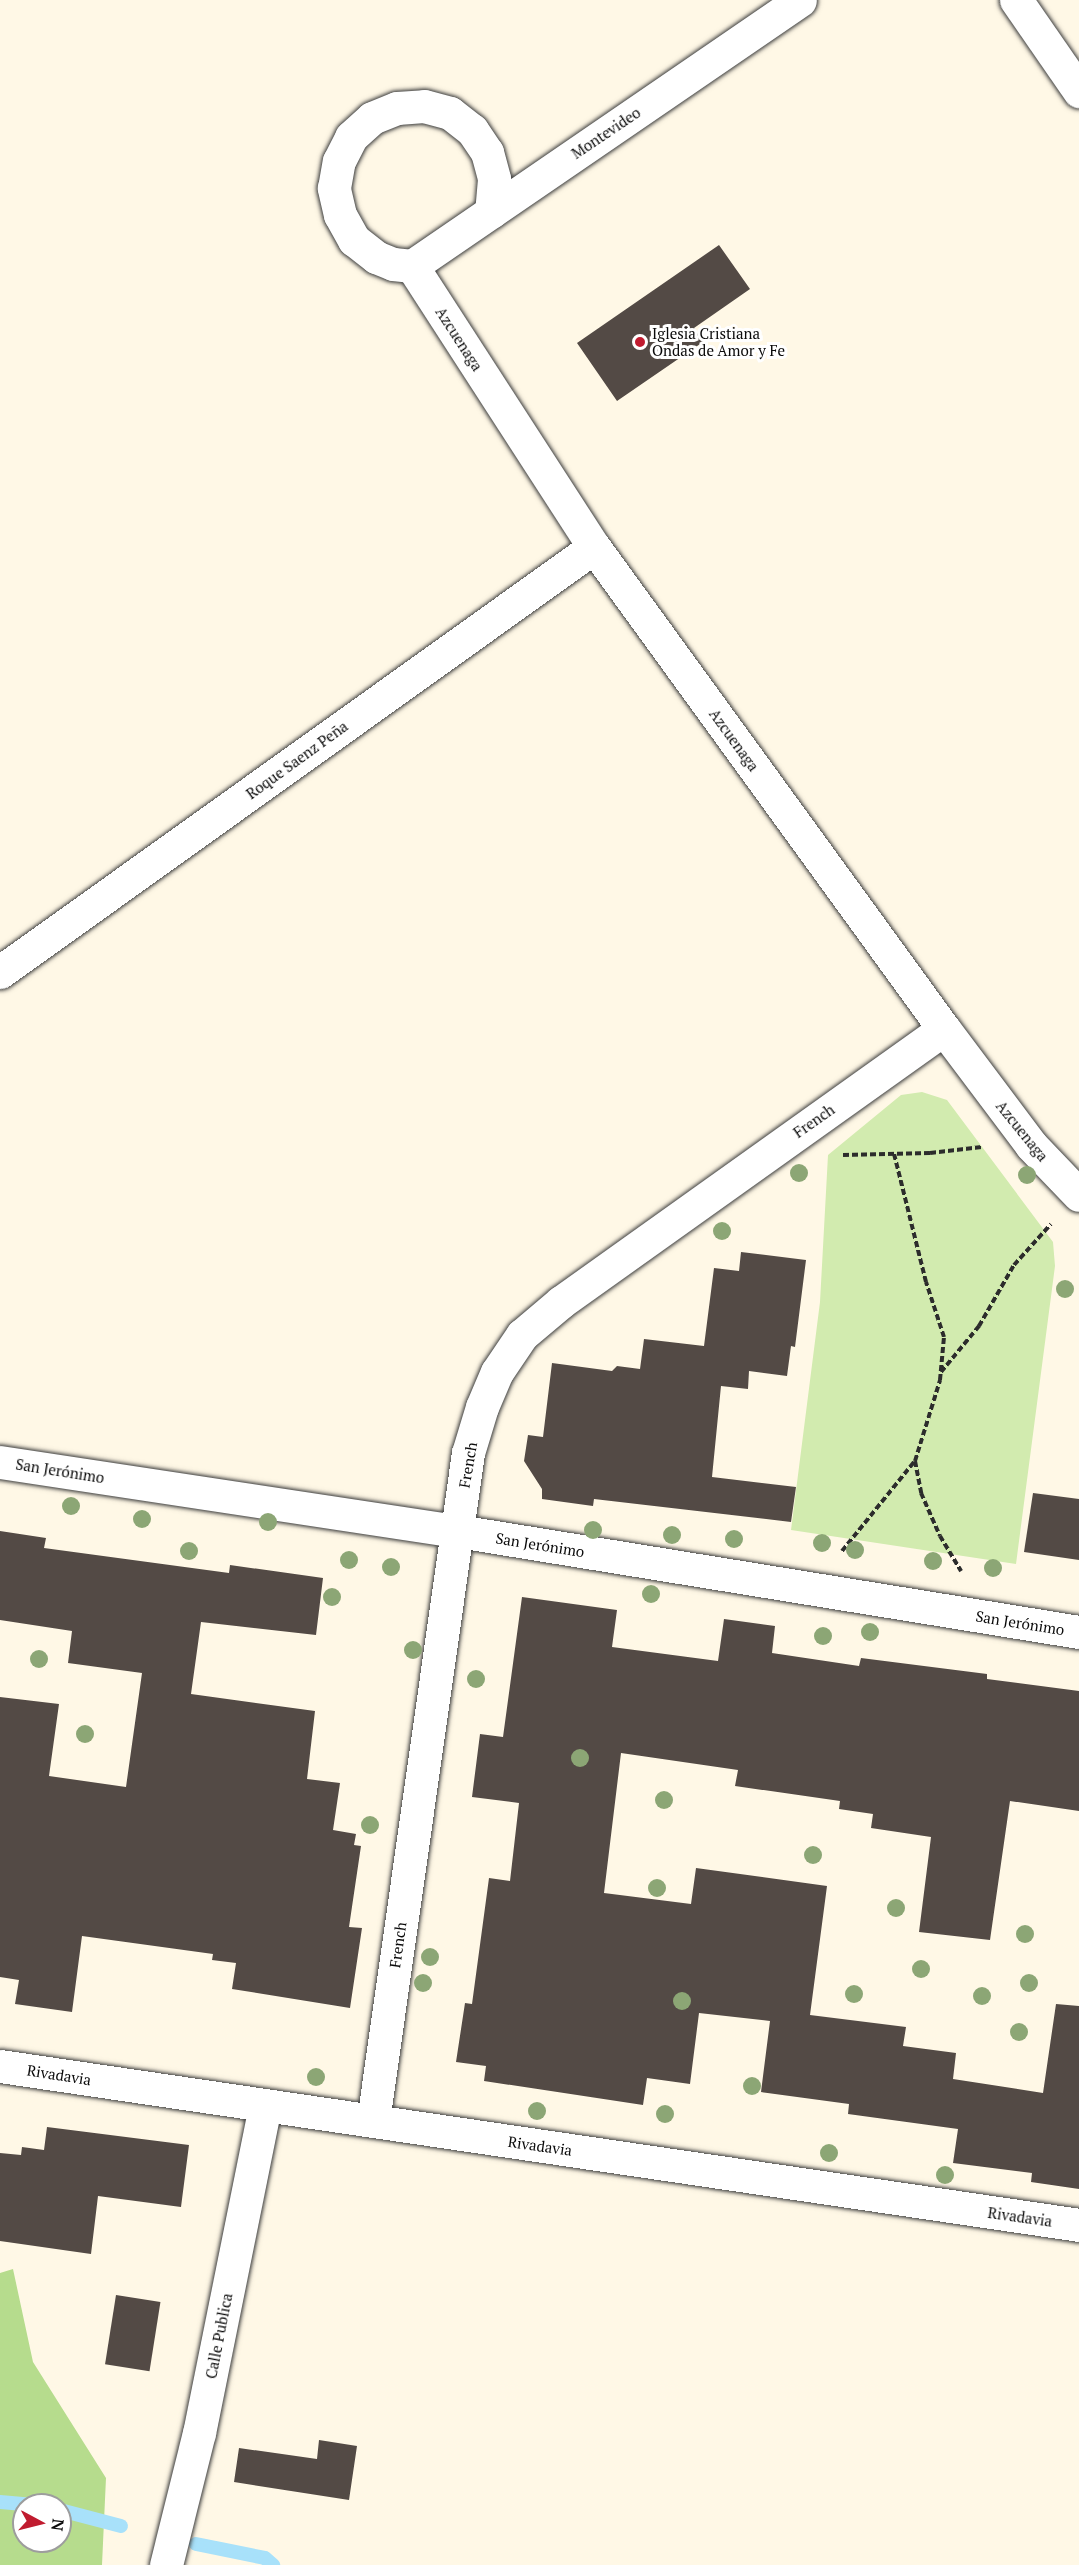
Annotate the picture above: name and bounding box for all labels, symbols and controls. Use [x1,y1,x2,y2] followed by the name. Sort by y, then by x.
[568,103,644,163] street label: Montevideo
[432,304,486,374] street label: Azcuenaga
[652,324,785,359] place label: Iglesia Cristiana Ondas de Amor y Fe
[633,335,647,349] marker: Iglesia Cristiana Ondas de Amor y Fe
[705,705,763,775] street label: Azcuenaga
[243,717,351,803] street label: Roque Saenz Peña
[992,1097,1052,1165] street label: Azcuenaga
[790,1100,838,1142] street label: French
[455,1441,481,1489] street label: French
[14,1455,106,1487] street label: San Jerónimo
[494,1529,586,1561] street label: San Jerónimo
[974,1607,1066,1639] street label: San Jerónimo
[386,1921,410,1969] street label: French
[26,2061,92,2089] street label: Rivadavia
[507,2133,573,2159] street label: Rivadavia
[987,2204,1053,2230] street label: Rivadavia
[202,2292,236,2380] street label: Calle Publica
[12,2493,72,2553] north arrow
[46,2518,70,2532] text: N

